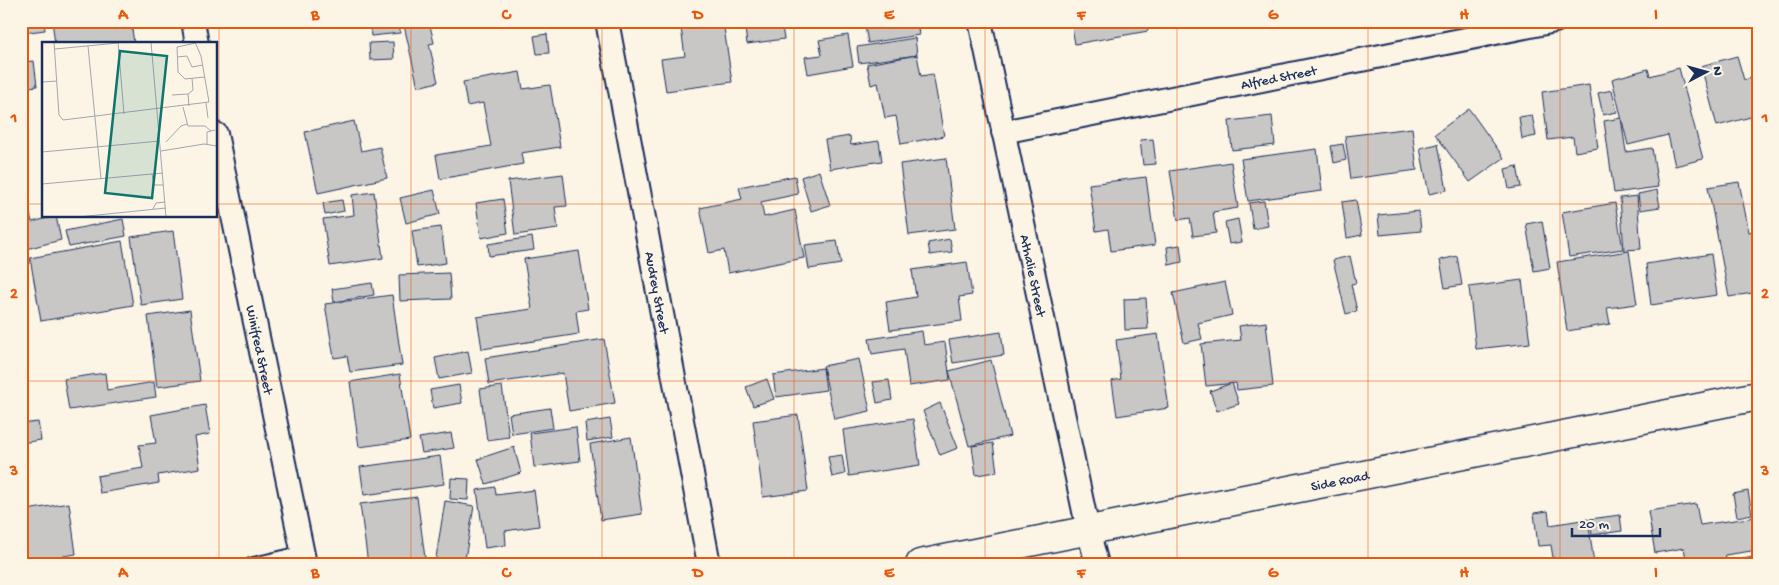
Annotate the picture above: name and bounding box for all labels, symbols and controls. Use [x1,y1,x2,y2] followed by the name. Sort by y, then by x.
[117,7,129,26] text: A
[310,7,320,26] text: B
[501,7,512,26] text: C
[691,7,704,26] text: D
[884,7,895,26] text: E
[1076,7,1087,26] text: F
[1268,7,1279,26] text: G
[1459,7,1469,26] text: H
[1654,7,1658,26] text: I
[42,42,218,218] inset map
[1682,48,1732,98] north arrow
[1240,63,1320,95] street label: Alfred Street
[1708,65,1725,76] text: N
[10,110,17,129] text: 1
[1761,110,1768,129] text: 1
[1015,233,1049,320] street label: Athalie Street
[639,250,672,336] street label: Audrey Street
[10,286,18,305] text: 2
[1761,286,1769,305] text: 2
[241,304,276,397] street label: Winifred Street
[9,463,18,482] text: 3
[1760,463,1769,482] text: 3
[1310,468,1372,496] street label: Side Road
[1572,505,1659,537] scale bar
[1579,516,1609,534] text: 20 m
[117,565,129,584] text: A
[310,565,320,584] text: B
[501,565,512,584] text: C
[691,565,704,584] text: D
[884,565,895,584] text: E
[1076,565,1087,584] text: F
[1268,565,1279,584] text: G
[1459,565,1469,584] text: H
[1654,565,1658,584] text: I

